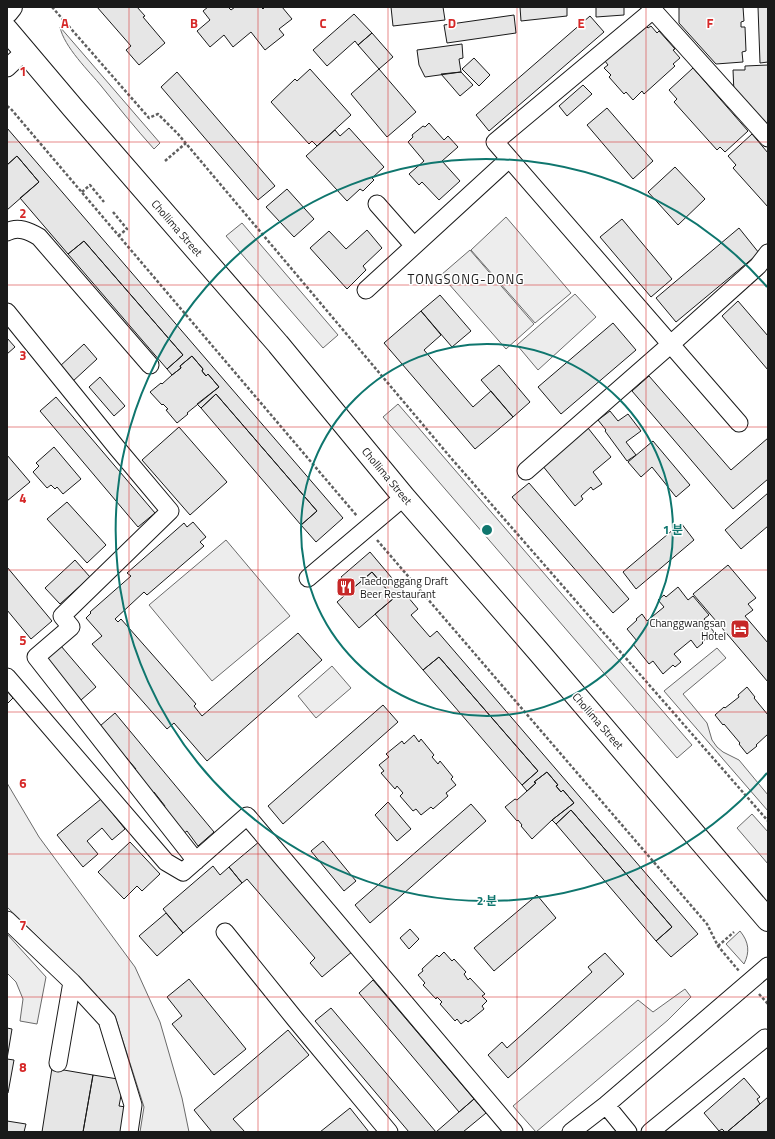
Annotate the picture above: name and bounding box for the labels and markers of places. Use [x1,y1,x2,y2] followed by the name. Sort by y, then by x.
[480,523,494,537] centre of rings
[360,573,448,602] place label: Taedonggang Draft Beer Restaurant
[335,576,357,598] restaurant icon: Taedonggang Draft Beer Restaurant
[649,615,726,644] place label: Changgwangsan Hotel
[729,618,751,640] hotel icon: Changgwangsan Hotel

